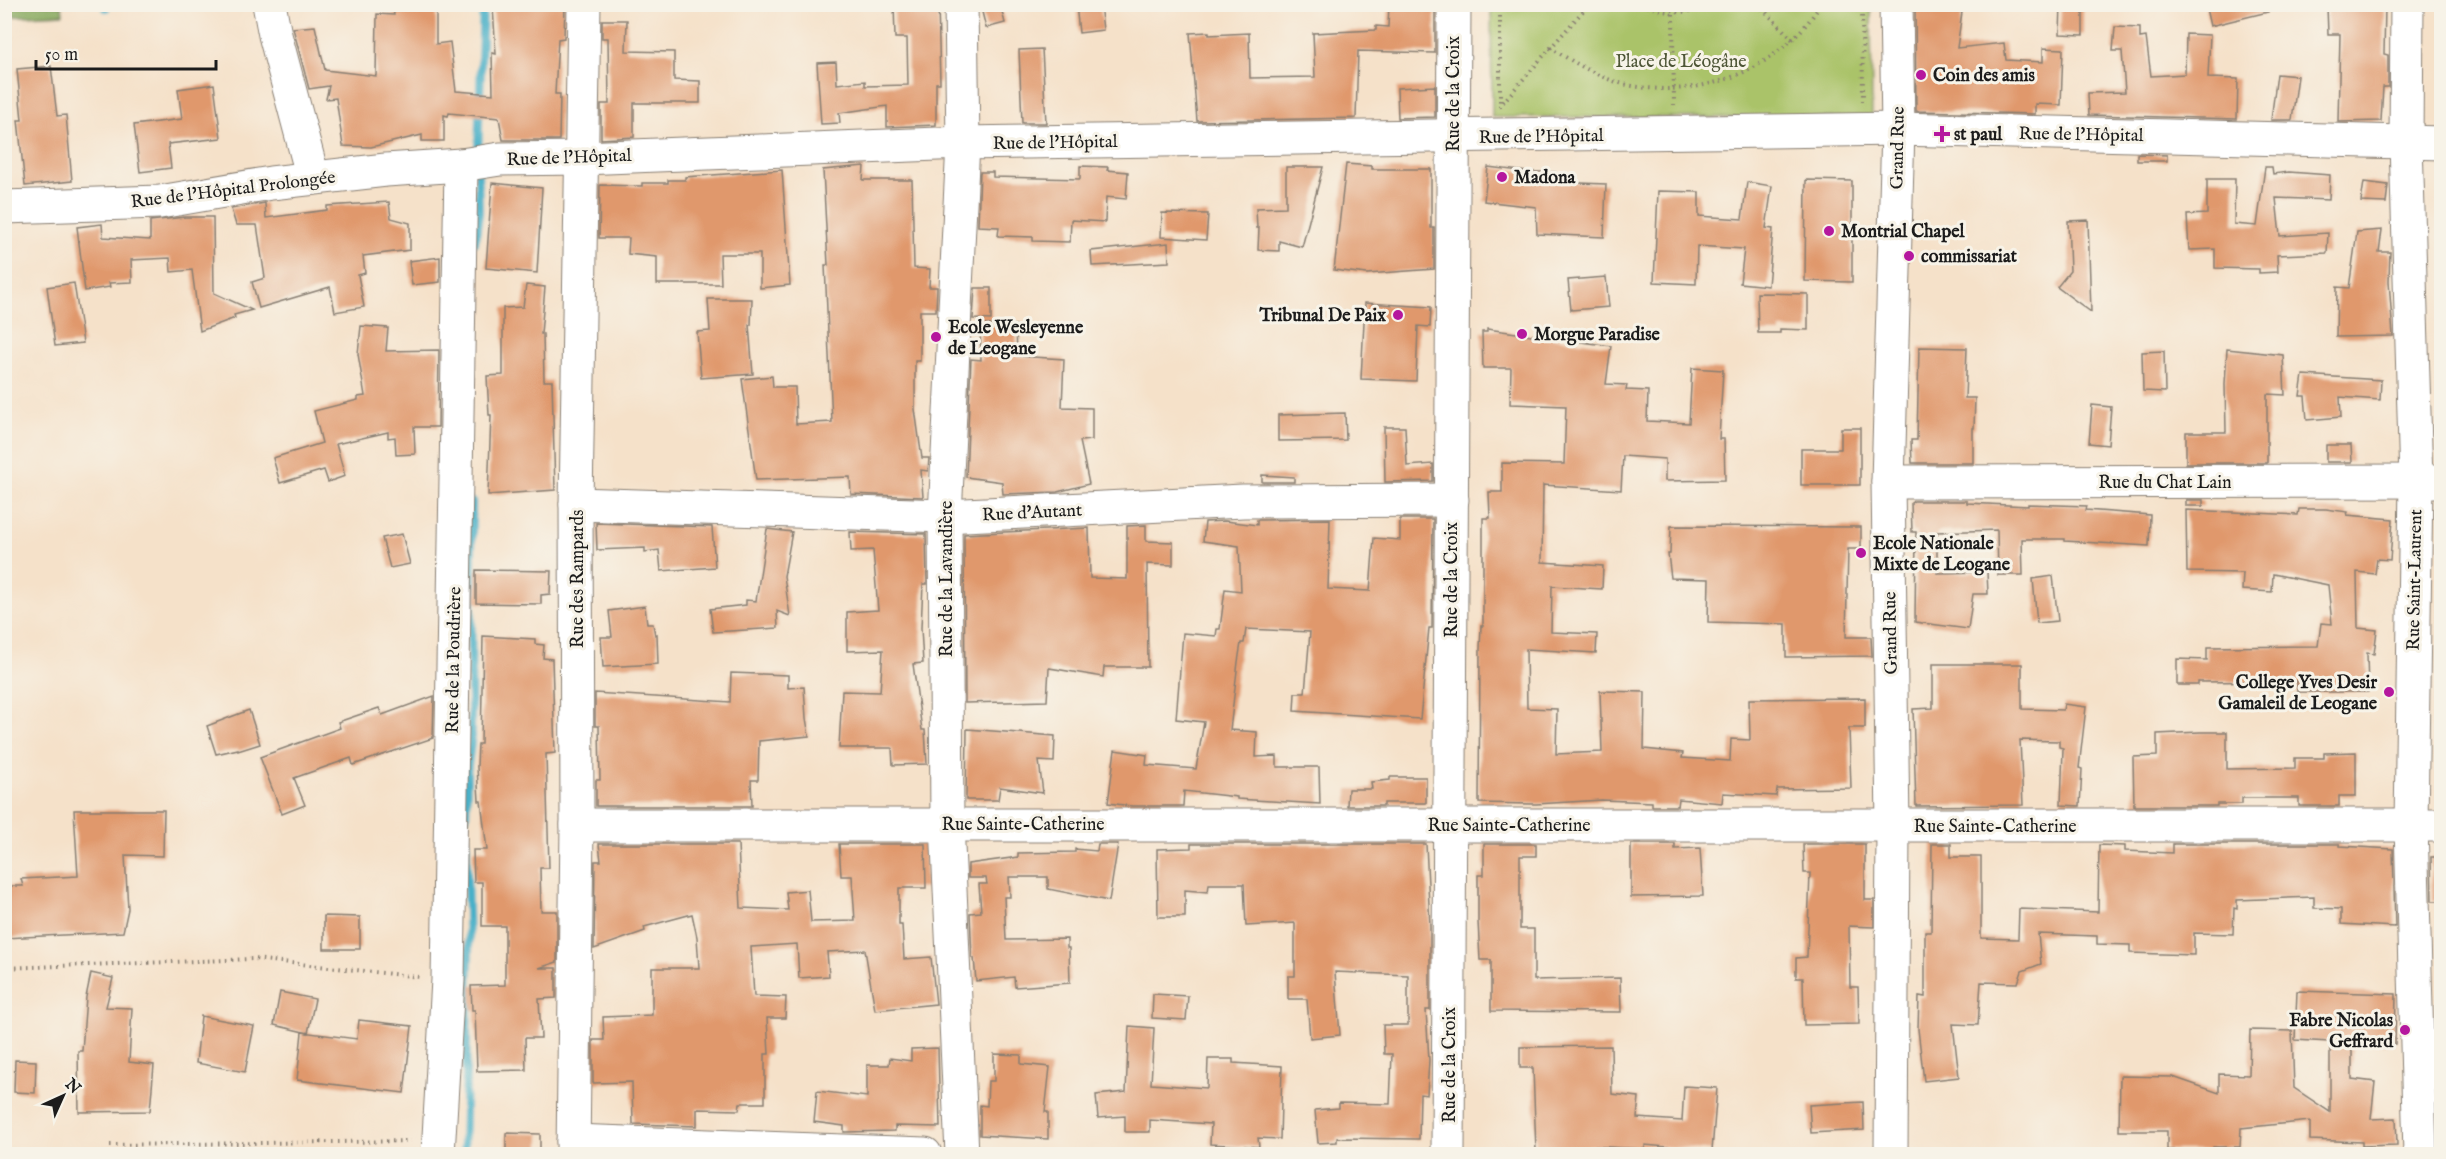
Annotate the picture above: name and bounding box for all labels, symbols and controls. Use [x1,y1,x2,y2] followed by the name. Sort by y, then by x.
[36,33,216,71] scale bar
[1443,36,1466,152] street label: Rue de la Croix
[45,44,78,67] text: 50 m
[1615,51,1747,74] park label: Place de Léogâne
[1933,65,2035,88] place label: Coin des amis
[1914,68,1928,82] marker: Coin des amis
[1886,106,1911,190] street label: Grand Rue
[2018,123,2144,148] street label: Rue de l'Hôpital
[1954,124,2003,147] place label: st paul
[1478,125,1604,150] street label: Rue de l'Hôpital
[1935,127,1949,141] marker: st paul
[992,131,1118,156] street label: Rue de l'Hôpital
[506,145,632,172] street label: Rue de l'Hôpital
[130,167,337,214] street label: Rue de l'Hôpital Prolongée
[1514,167,1577,190] place label: Madona
[1495,170,1509,184] marker: Madona
[1841,221,1965,244] place label: Montrial Chapel
[1822,224,1836,238] marker: Montrial Chapel
[1921,246,2018,269] place label: commissariat
[1902,249,1916,263] marker: commissariat
[1259,305,1386,328] place label: Tribunal De Paix
[1391,308,1405,322] marker: Tribunal De Paix
[948,317,1084,361] place label: Ecole Wesleyenne de Leogane
[1534,324,1660,347] place label: Morgue Paradise
[1515,327,1529,341] marker: Morgue Paradise
[929,330,943,344] marker: Ecole Wesleyenne de Leogane
[2098,472,2232,495] street label: Rue du Chat Lain
[981,499,1083,528] street label: Rue d'Autant
[936,501,959,657] street label: Rue de la Lavandière
[2403,509,2428,651] street label: Rue Saint-Laurent
[567,510,590,648] street label: Rue des Rampards
[1441,522,1464,638] street label: Rue de la Croix
[1873,533,2011,577] place label: Ecole Nationale Mixte de Leogane
[1854,546,1868,560] marker: Ecole Nationale Mixte de Leogane
[442,587,467,734] street label: Rue de la Poudrière
[1879,591,1904,675] street label: Grand Rue
[2218,672,2378,716] place label: College Yves Desir Gamaleil de Leogane
[2382,685,2396,699] marker: College Yves Desir Gamaleil de Leogane
[941,814,1105,837] street label: Rue Sainte-Catherine
[1427,815,1591,838] street label: Rue Sainte-Catherine
[1913,816,2077,839] street label: Rue Sainte-Catherine
[1439,1007,1462,1123] street label: Rue de la Croix
[2289,1010,2394,1054] place label: Fabre Nicolas Geffrard
[2398,1023,2412,1037] marker: Fabre Nicolas Geffrard
[33,1066,93,1126] north arrow
[60,1074,84,1099] text: N

